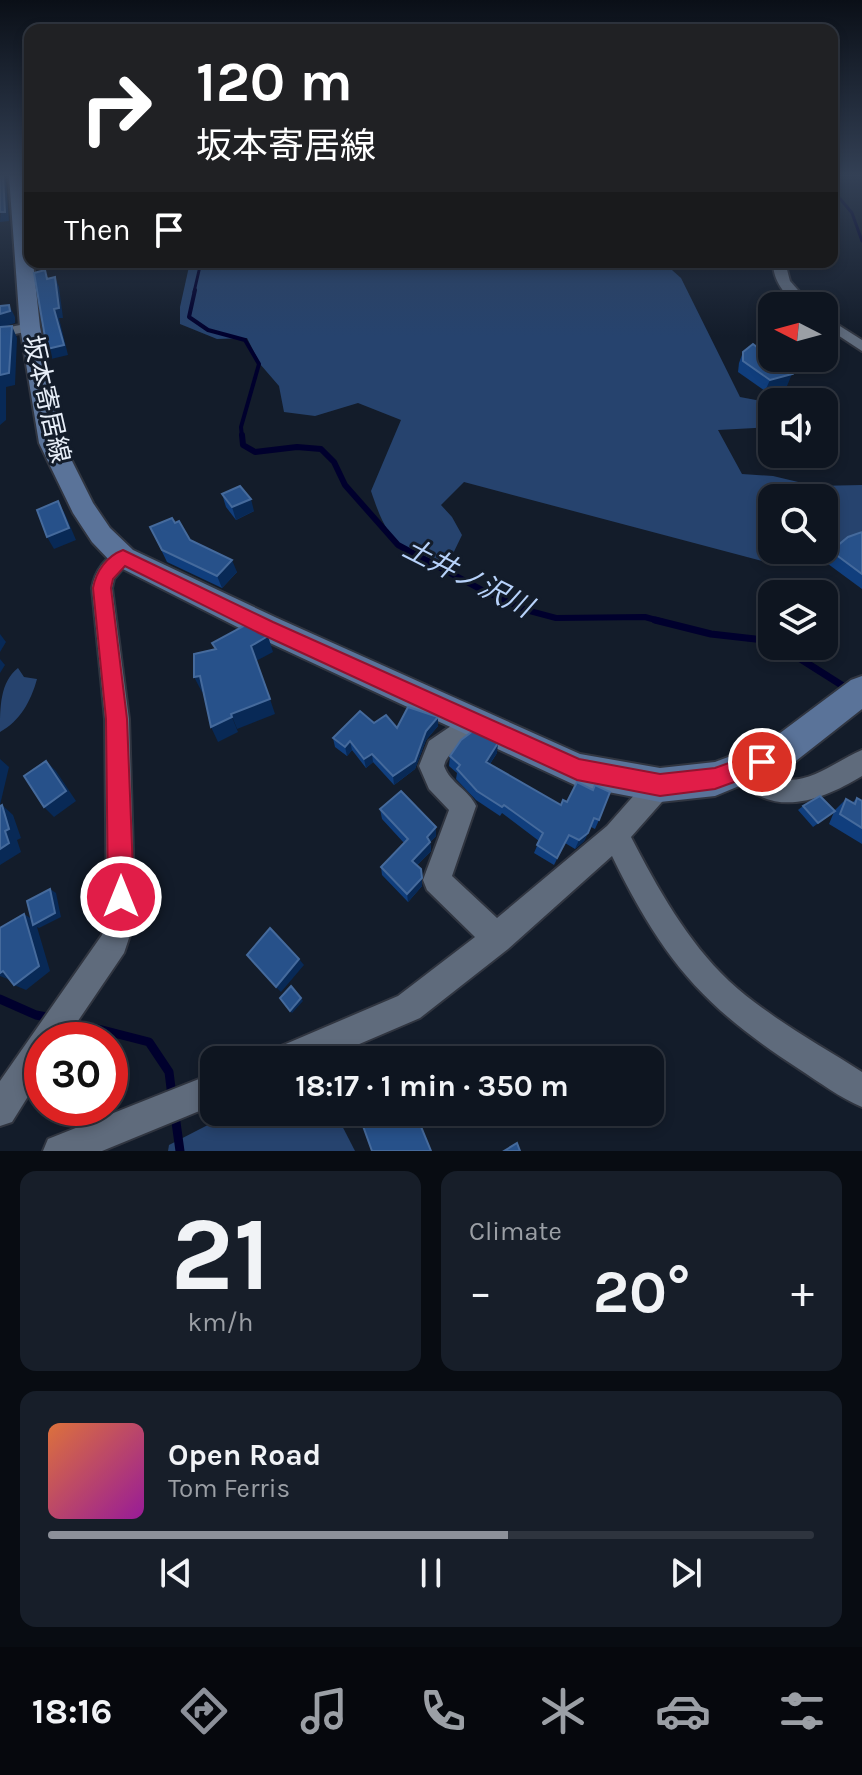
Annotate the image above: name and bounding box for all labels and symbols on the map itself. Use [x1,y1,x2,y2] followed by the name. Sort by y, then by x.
[758,292,838,372] north arrow
[17,332,76,466] street label: 坂本寄居線
[398,531,540,625] water label: 土井ノ沢川
[728,728,796,796] pin
[79,855,163,939] position arrow
[24,1022,128,1126] speed limit sign: 30

